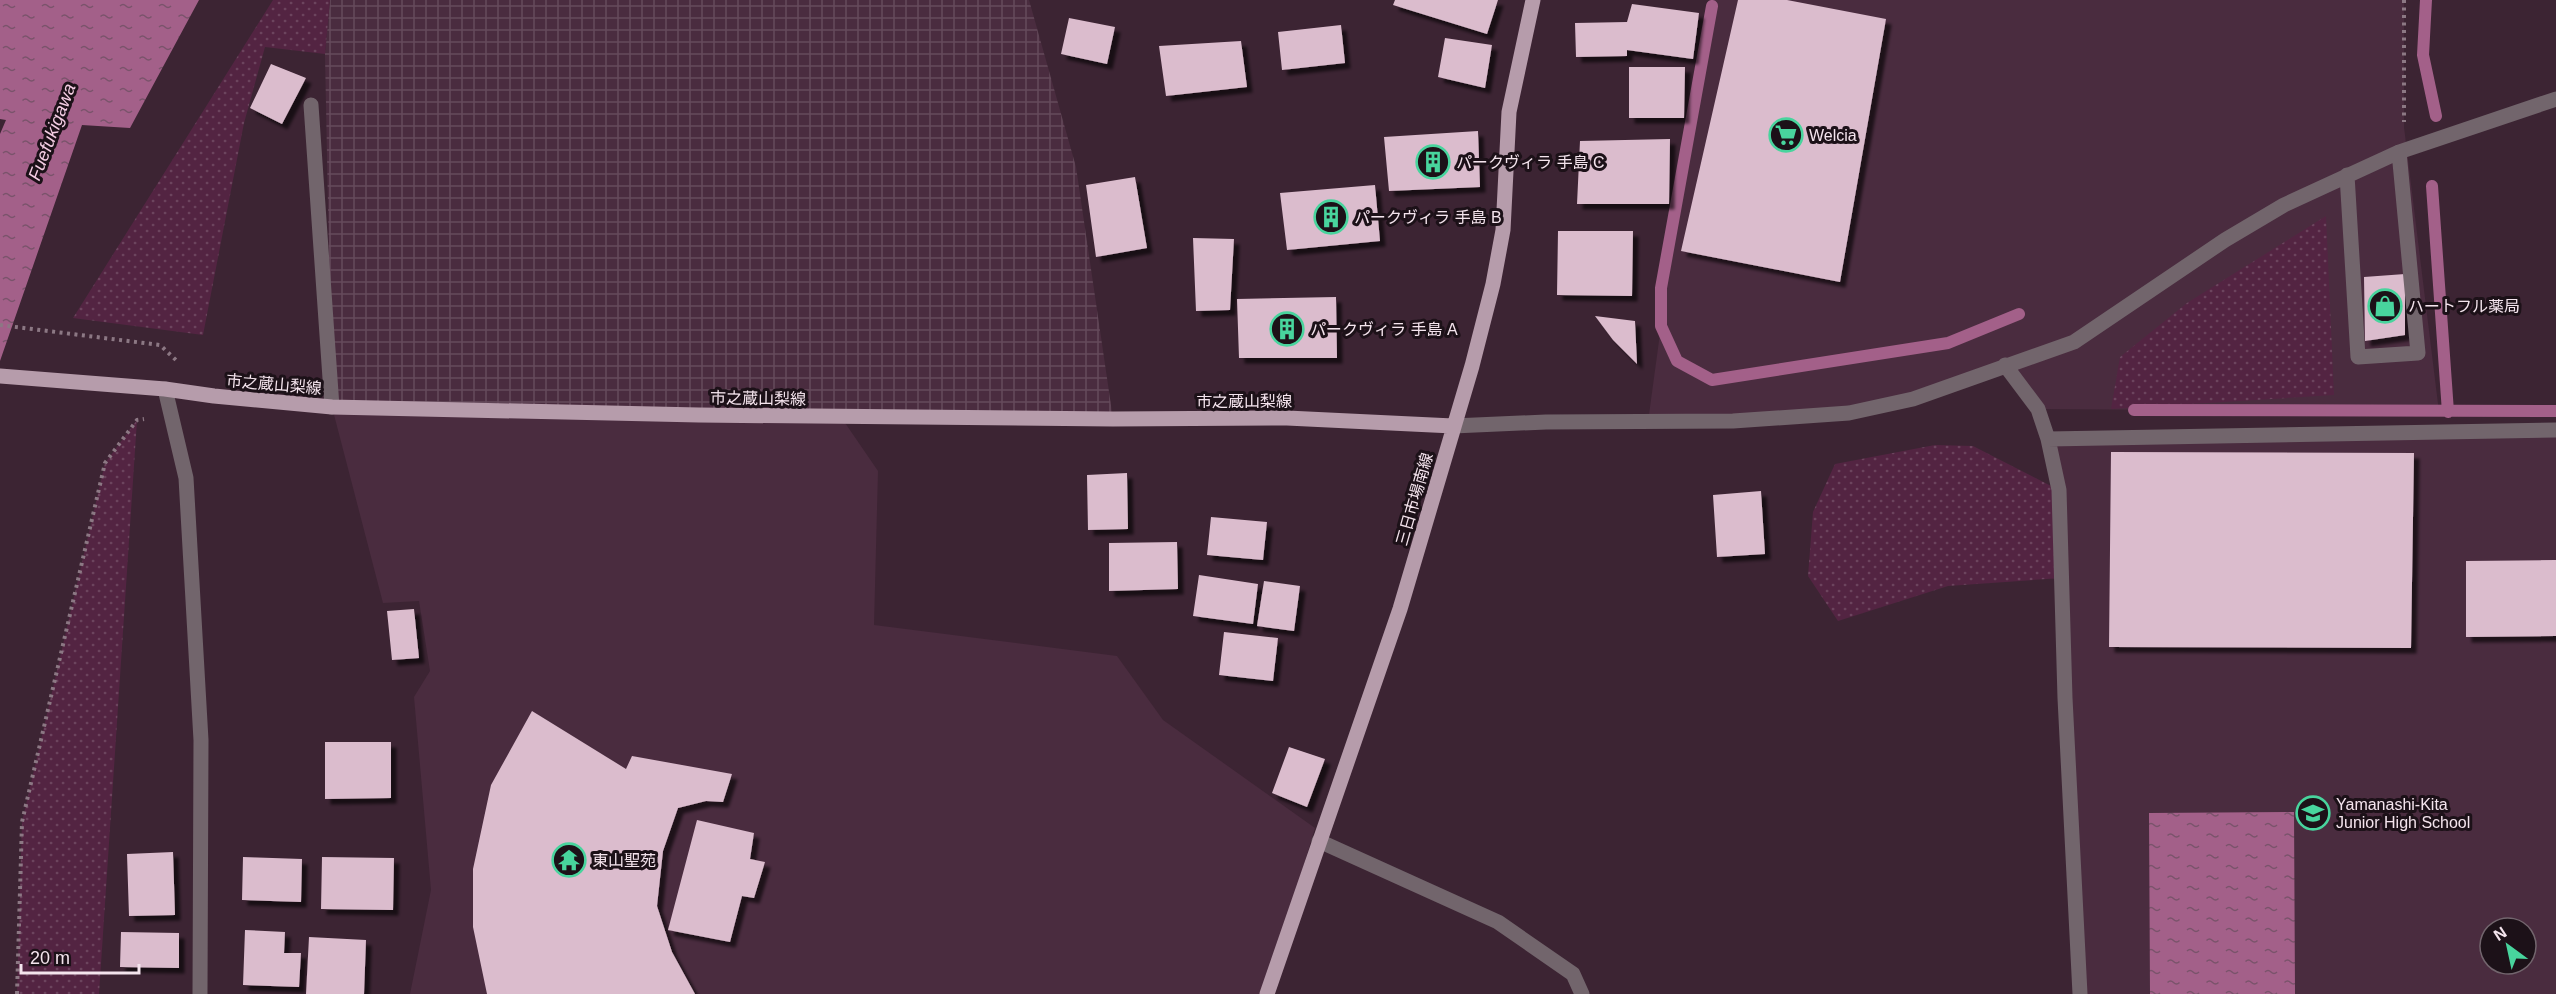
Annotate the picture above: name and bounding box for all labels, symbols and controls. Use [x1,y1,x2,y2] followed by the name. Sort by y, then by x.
[24,81,80,183] water label: Fuefukigawa
[1768,117,1804,153] supermarket icon: Welcia
[1809,127,1857,144] place label: Welcia
[1415,144,1451,180] building icon: パークヴィラ 手島 C
[1456,154,1604,171] place label: パークヴィラ 手島 C
[1313,199,1349,235] building icon: パークヴィラ 手島 B
[1354,209,1502,226] place label: パークヴィラ 手島 B
[2367,288,2403,324] shop icon: ハートフル薬局
[2408,298,2520,315] place label: ハートフル薬局
[1269,311,1305,347] building icon: パークヴィラ 手島 A
[1310,321,1458,338] place label: パークヴィラ 手島 A
[225,372,323,397] street label: 市之蔵山梨線
[710,389,806,408] street label: 市之蔵山梨線
[1196,393,1292,410] street label: 市之蔵山梨線
[1393,451,1436,548] street label: 三日市場南線
[2295,795,2331,831] school or university icon: Yamanashi-Kita Junior High School
[2336,796,2470,831] place label: Yamanashi-Kita Junior High School
[551,842,587,878] temple icon: 東山聖苑
[592,852,656,869] place label: 東山聖苑
[2478,916,2538,976] north arrow
[2491,924,2510,944] text: N
[21,937,140,975] scale bar
[30,948,70,968] text: 20 m

